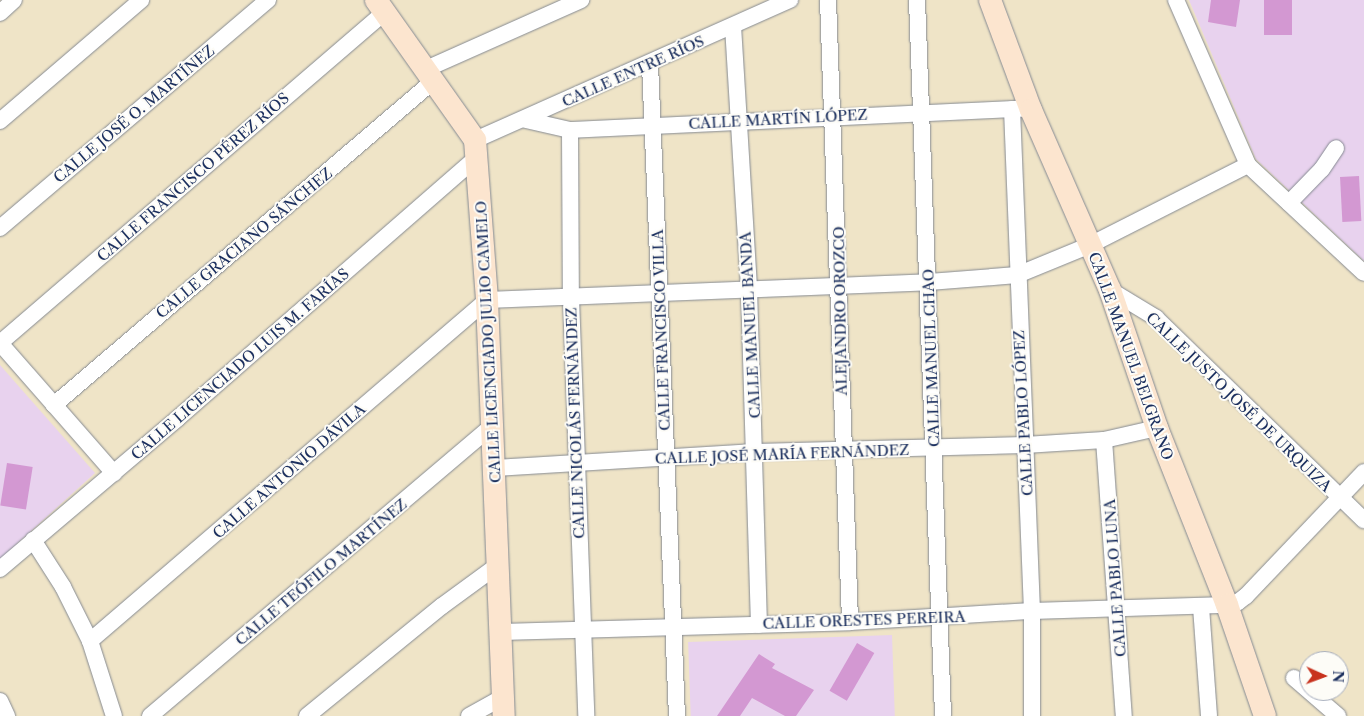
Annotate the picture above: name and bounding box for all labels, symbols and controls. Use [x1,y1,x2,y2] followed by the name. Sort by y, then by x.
[559,31,707,111] street label: CALLE ENTRE RÍOS
[50,41,218,187] street label: CALLE JOSÉ O. MARTÍNEZ
[93,89,293,265] street label: CALLE FRANCISCO PÉREZ RÍOS
[688,105,868,133] street label: CALLE MARTÍN LÓPEZ
[152,164,336,322] street label: CALLE GRACIANO SÁNCHEZ
[472,201,504,483] street label: CALLE LICENCIADO JULIO CAMELO
[830,226,850,396] street label: ALEJANDRO OROZCO
[648,229,674,431] street label: CALLE FRANCISCO VILLA
[736,231,764,419] street label: CALLE MANUEL BANDA
[1085,249,1177,463] street label: CALLE MANUEL BELGRANO
[127,264,353,464] street label: CALLE LICENCIADO LUIS M. FARÍAS
[919,268,943,448] street label: CALLE MANUEL CHAO
[562,307,588,539] street label: CALLE NICOLÁS FERNÁNDEZ
[1142,308,1336,496] street label: CALLE JUSTO JOSÉ DE URQUIZA
[1010,330,1036,496] street label: CALLE PABLO LÓPEZ
[209,400,369,542] street label: CALLE ANTONIO DÁVILA
[654,441,910,467] street label: CALLE JOSÉ MARÍA FERNÁNDEZ
[231,495,411,649] street label: CALLE TEÓFILO MARTÍNEZ
[1101,498,1129,658] street label: CALLE PABLO LUNA
[762,607,966,633] street label: CALLE ORESTES PEREIRA
[1299,651,1349,701] north arrow
[1329,670,1347,683] text: N

